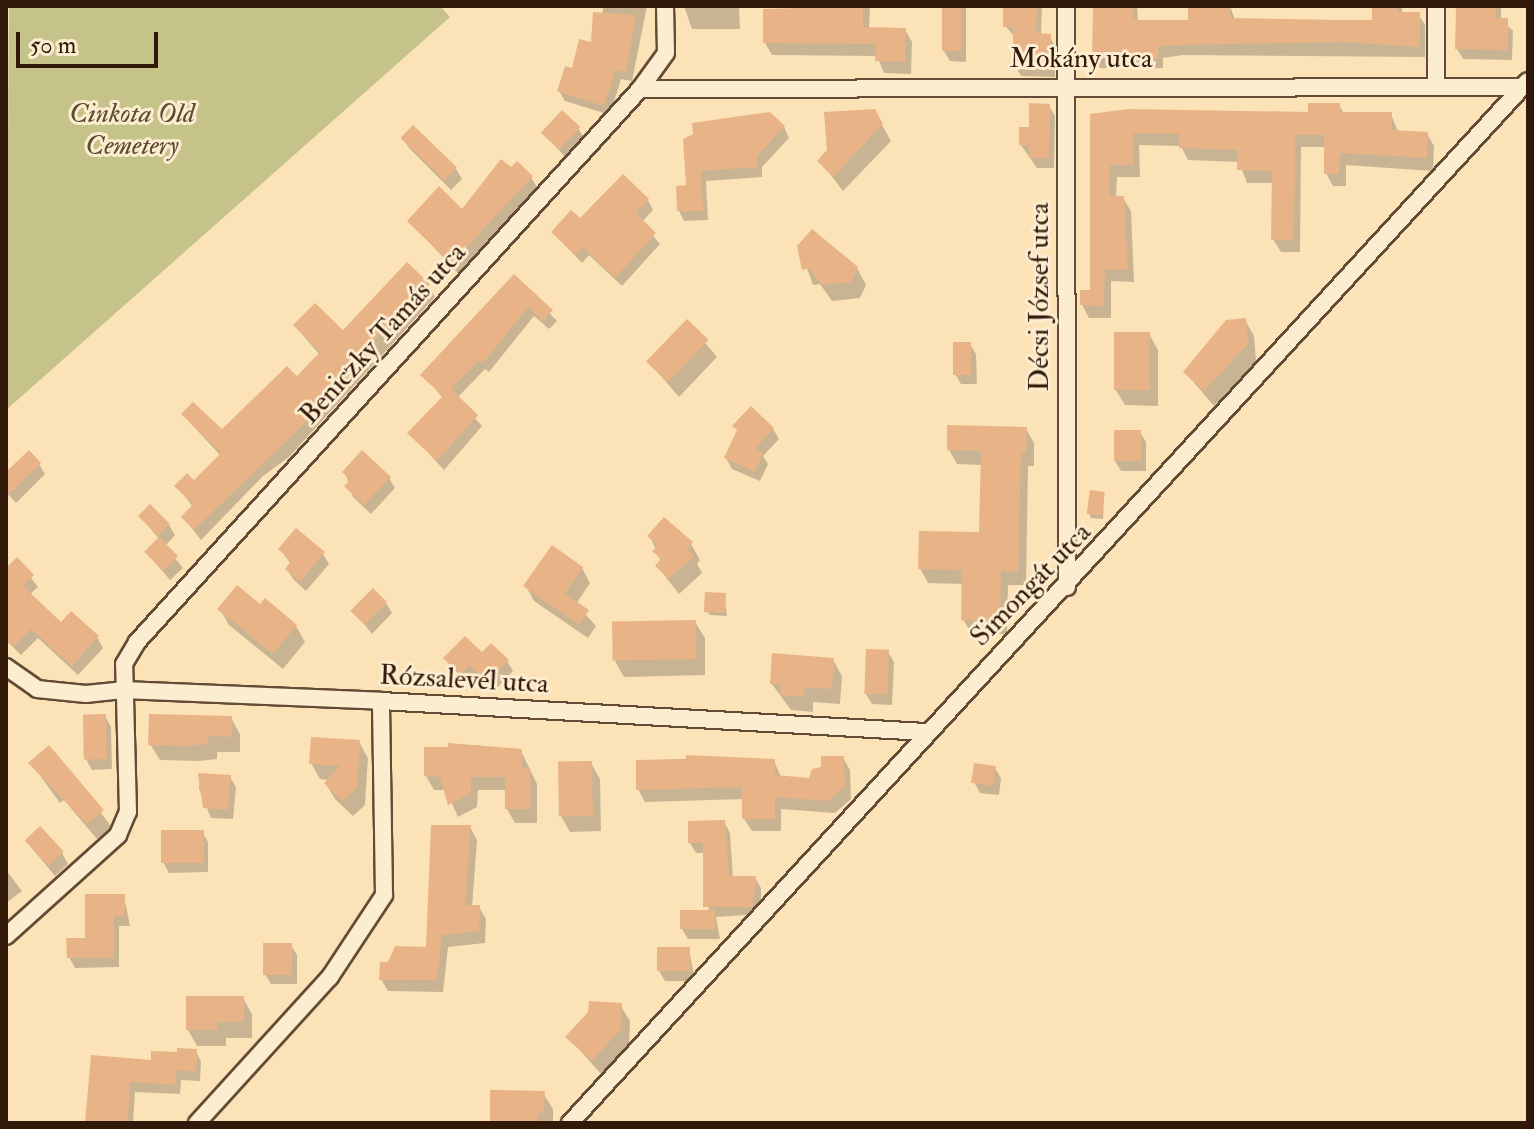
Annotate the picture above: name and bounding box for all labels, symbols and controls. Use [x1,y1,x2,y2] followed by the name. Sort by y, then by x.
[20,16,162,66] scale bar
[30,30,76,61] text: 50 m
[1009,42,1153,76] street label: Mokány utca
[69,97,195,163] park label: Cinkota Old Cemetery
[1023,202,1057,392] street label: Décsi József utca
[293,236,473,432] street label: Beniczky Tamás utca
[964,516,1098,654] street label: Simongát utca
[379,659,549,701] street label: Rózsalevél utca

